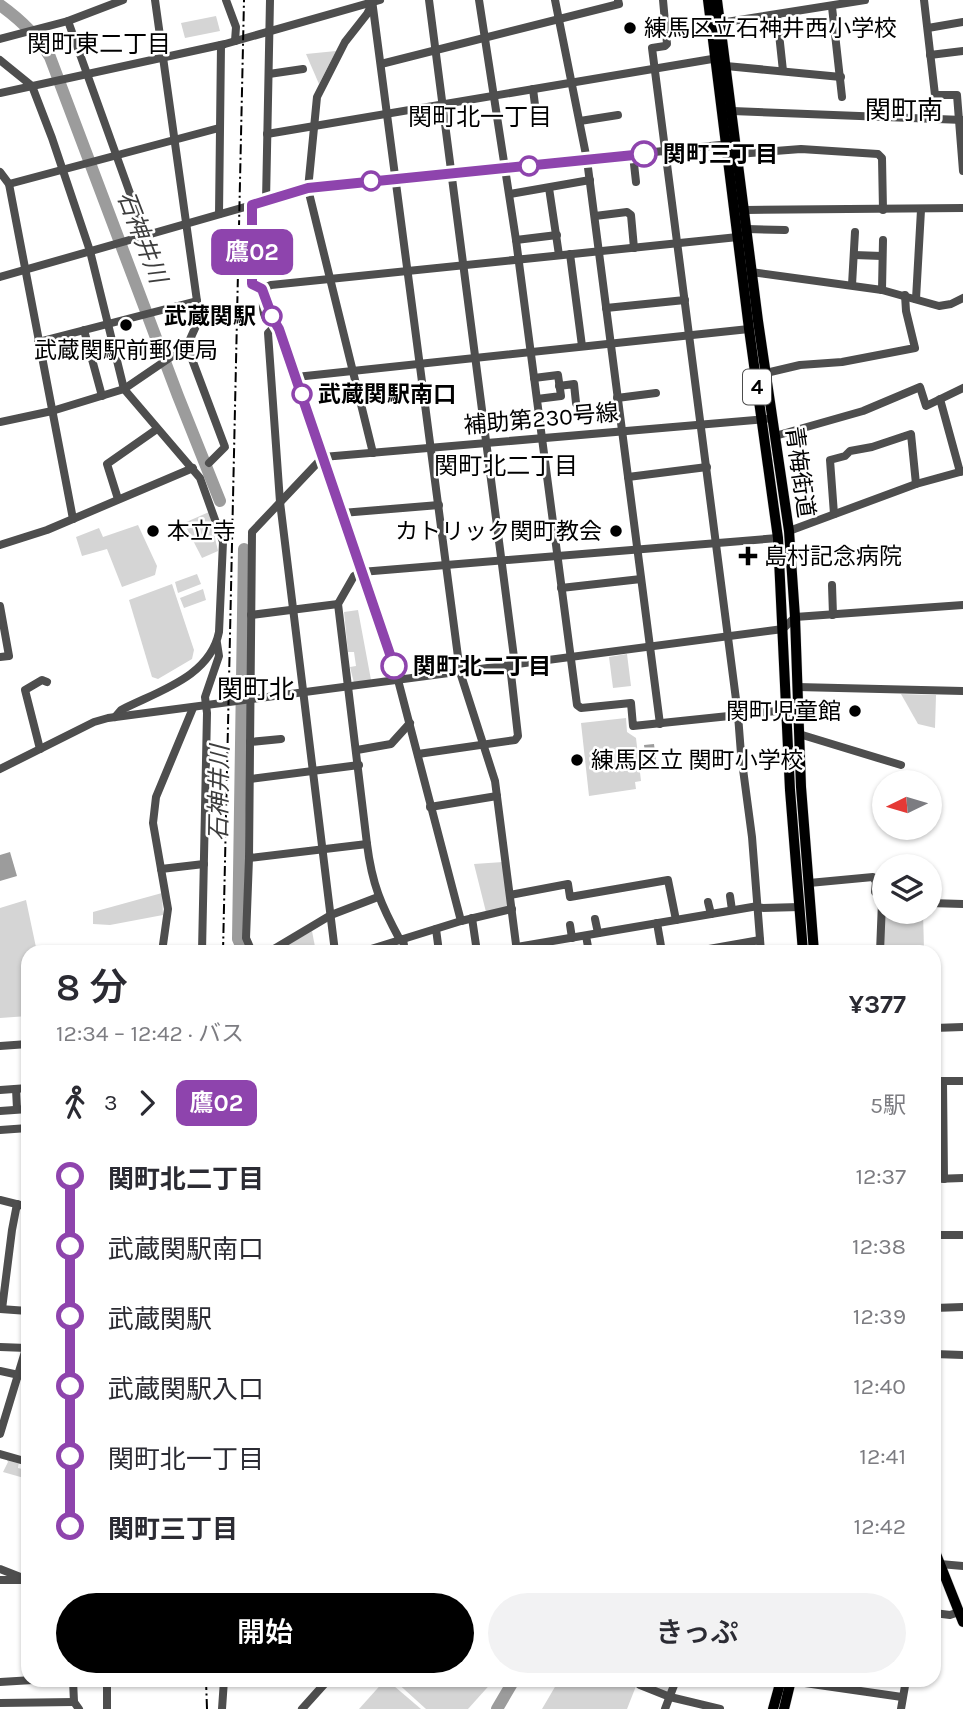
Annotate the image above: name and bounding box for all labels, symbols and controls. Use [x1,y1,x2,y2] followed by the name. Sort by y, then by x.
[644,15,897,42] place label: 練馬区立石神井西小学校
[622,20,638,36] marker: 練馬区立石神井西小学校
[27,30,171,58] district label: 関町東二丁目
[865,95,943,126] district label: 関町南
[408,103,552,131] district label: 関町北一丁目
[631,141,657,167] marker: 関町三丁目
[663,141,778,168] place label: 関町三丁目
[519,156,539,176] unlabelled marker
[361,171,381,191] unlabelled marker
[112,187,173,290] water label: 石神井川
[212,229,292,275] line badge: 鷹02
[225,238,279,266] text: 鷹02
[164,303,256,330] place label: 武蔵関駅
[262,306,282,326] marker: 武蔵関駅
[118,317,134,333] marker: 武蔵関駅前郵便局
[34,337,218,364] place label: 武蔵関駅前郵便局
[743,370,771,404] road number: 4
[318,381,456,408] place label: 武蔵関駅南口
[292,384,312,404] marker: 武蔵関駅南口
[462,399,620,439] street label: 補助第230号線
[780,425,820,519] street label: 青梅街道
[434,452,578,480] district label: 関町北二丁目
[167,518,236,545] place label: 本立寺
[395,518,602,545] place label: カトリック関町教会
[145,523,161,539] marker: 本立寺
[608,523,624,539] marker: カトリック関町教会
[764,543,902,570] place label: 島村記念病院
[738,546,758,566] marker: 島村記念病院
[381,653,407,679] marker: 関町北二丁目
[413,653,551,680] place label: 関町北二丁目
[217,674,295,705] district label: 関町北
[726,698,841,725] place label: 関町児童館
[847,703,863,719] marker: 関町児童館
[204,742,234,841] water label: 石神井川
[591,747,803,774] place label: 練馬区立 関町小学校
[569,752,585,768] marker: 練馬区立 関町小学校
[872,770,942,840] north arrow
[872,770,942,924] map controls
[872,854,942,924] button: layers
[56,965,128,1010] text: 8 分
[849,989,906,1020] text: ¥377
[56,1020,244,1047] text: 12:34 – 12:42 · バス
[56,1084,94,1122] icon: walk
[128,1084,166,1122] icon: forward
[104,1089,118,1116] text: 3
[190,1089,243,1117] text: 鷹02
[870,1092,906,1119] text: 5駅
[855,1163,906,1190] text: 12:37
[108,1164,264,1195] text: 関町北二丁目
[852,1233,906,1260] text: 12:38
[108,1234,264,1265] text: 武蔵関駅南口
[853,1303,906,1330] text: 12:39
[108,1304,212,1335] text: 武蔵関駅
[853,1373,906,1400] text: 12:40
[108,1374,264,1405] text: 武蔵関駅入口
[859,1443,906,1470] text: 12:41
[108,1444,264,1475] text: 関町北一丁目
[854,1513,906,1540] text: 12:42
[108,1514,238,1545] text: 関町三丁目
[56,1593,474,1673] button: 開始
[488,1593,906,1673] button: きっぷ

